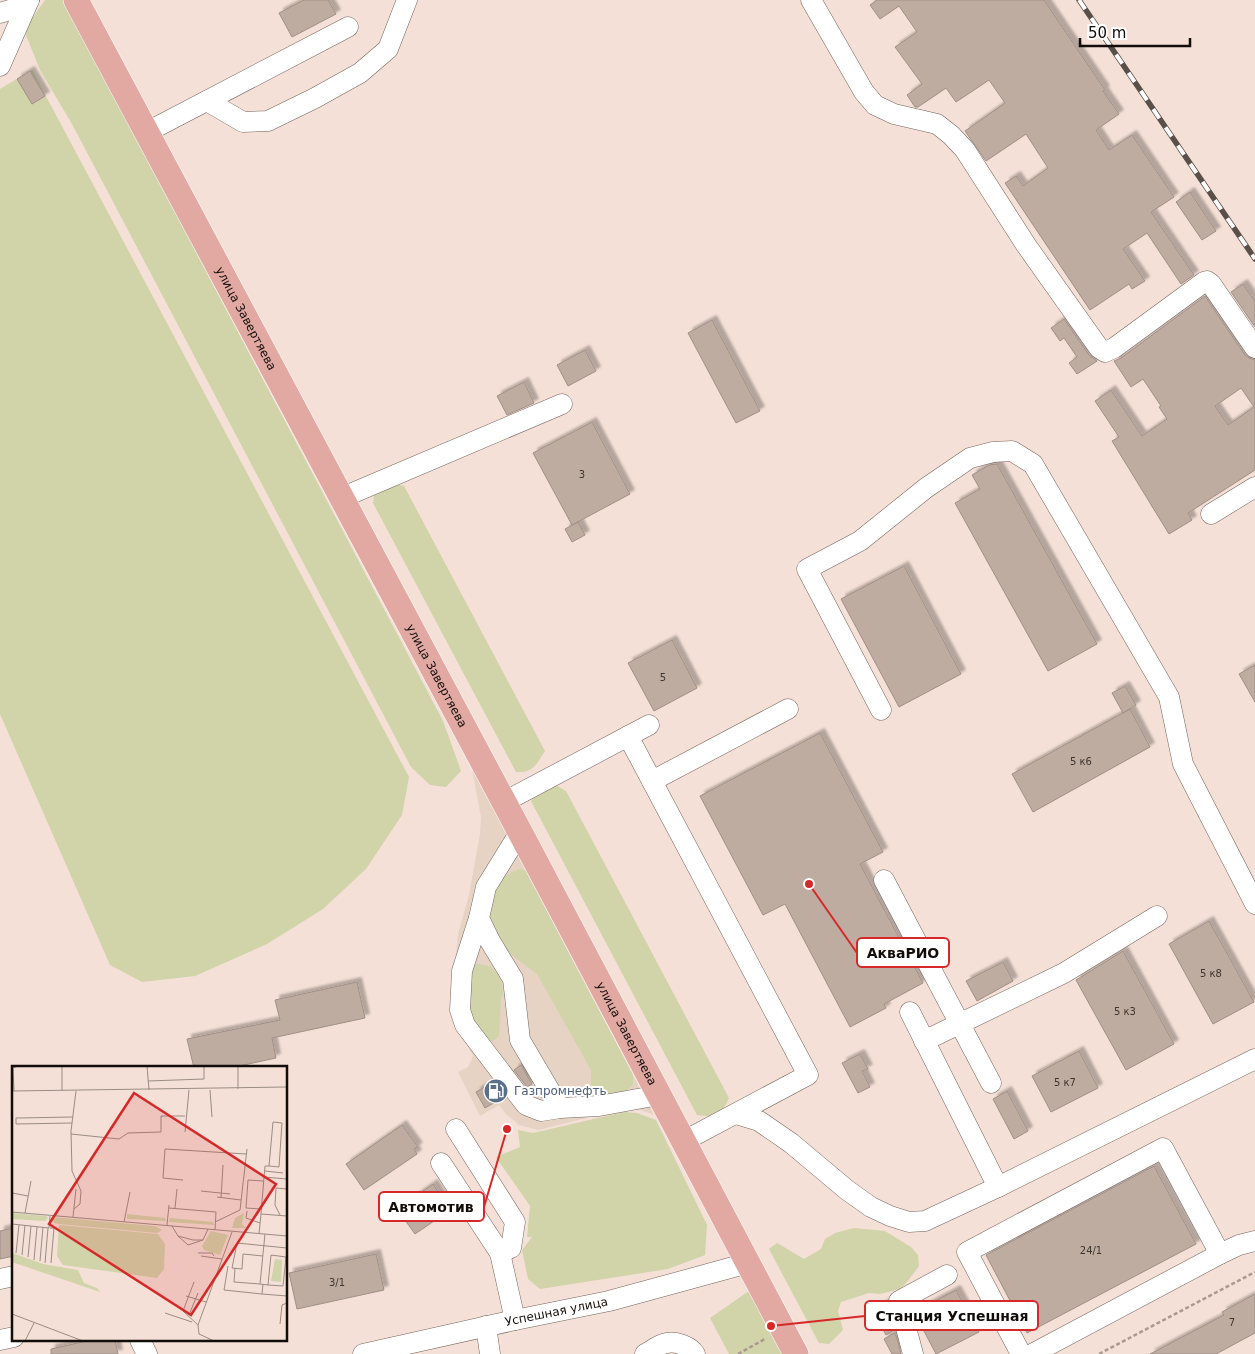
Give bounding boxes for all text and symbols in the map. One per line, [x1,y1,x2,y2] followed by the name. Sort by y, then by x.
[1080,15,1190,47] scale bar
[1088,24,1126,42] text: 50 m
[213,264,279,373] street label: улица Завертяева
[579,469,585,480] house number: 3
[403,622,470,730] street label: улица Завертяева
[660,672,666,683] house number: 5
[1070,756,1092,767] house number: 5 к6
[857,938,949,967] callout: АкваРИО
[867,945,939,961] text: АкваРИО
[1200,968,1222,979] house number: 5 к8
[593,979,660,1088] street label: улица Завертяева
[1114,1006,1136,1017] house number: 5 к3
[12,1066,288,1342] inset map
[1054,1077,1076,1088] house number: 5 к7
[483,1078,509,1104] fuel station icon: Газпромнефть
[514,1084,606,1098] place label: Газпромнефть
[379,1192,484,1221] callout: Автомотив
[388,1199,474,1215] text: Автомотив
[1080,1245,1102,1256] house number: 24/1
[329,1277,345,1288] house number: 3/1
[504,1294,609,1329] street label: Успешная улица
[865,1301,1038,1330] callout: Станция Успешная
[876,1308,1028,1324] text: Станция Успешная
[1229,1317,1235,1328] house number: 7

